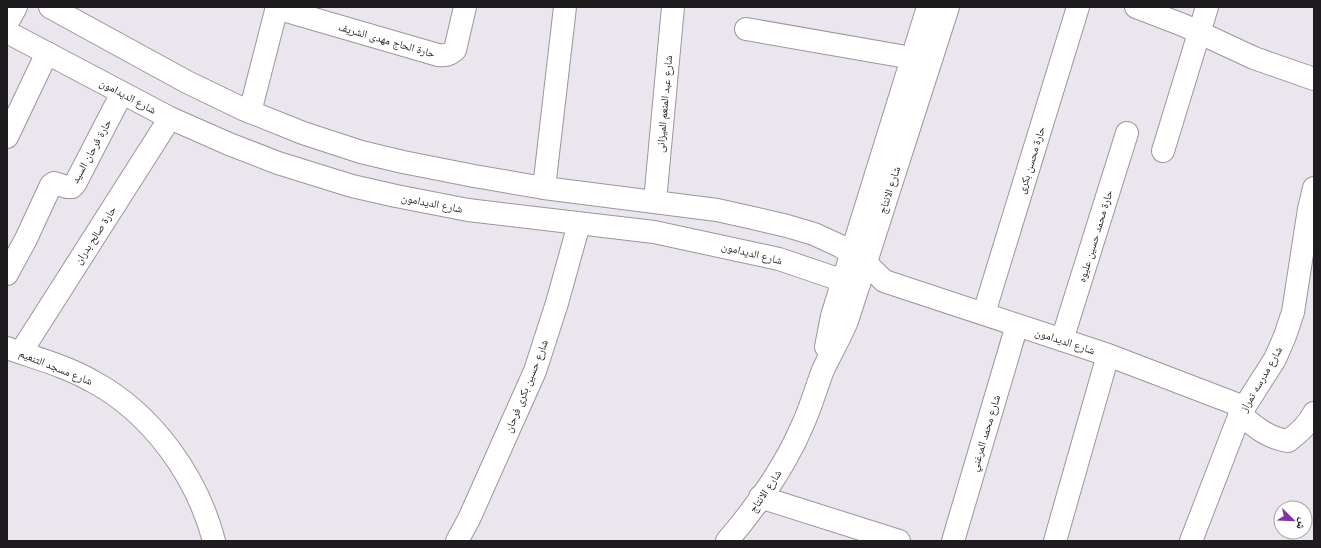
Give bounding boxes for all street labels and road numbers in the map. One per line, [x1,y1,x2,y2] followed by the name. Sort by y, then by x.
[337,19,437,61] street label: حارة الحاج مهدى الشريف
[652,55,676,153] street label: شارع عبد المنعم الميزانى
[97,74,159,118] street label: شارع الديدامون
[67,116,115,186] street label: حارة فرحان السيد
[1013,124,1049,196] street label: حارة محسن بكرى
[874,164,904,216] street label: شارع الانتاج
[1073,188,1117,284] street label: حارة محمد حسين عليوه
[400,189,464,217] street label: شارع الديدامون
[70,203,120,267] street label: حارة صالح بدران
[720,238,784,268] street label: شارع الديدامون
[1033,324,1097,358] street label: شارع الديدامون
[500,337,552,435] street label: شارع حسين بكرى فرحان
[1235,343,1286,416] street label: شارع مدرسه تمراز
[17,345,95,389] street label: شارع مسجد التنعيم
[966,393,1005,473] street label: شارع محمد المرغني
[745,466,785,516] street label: شارع الانتاج

